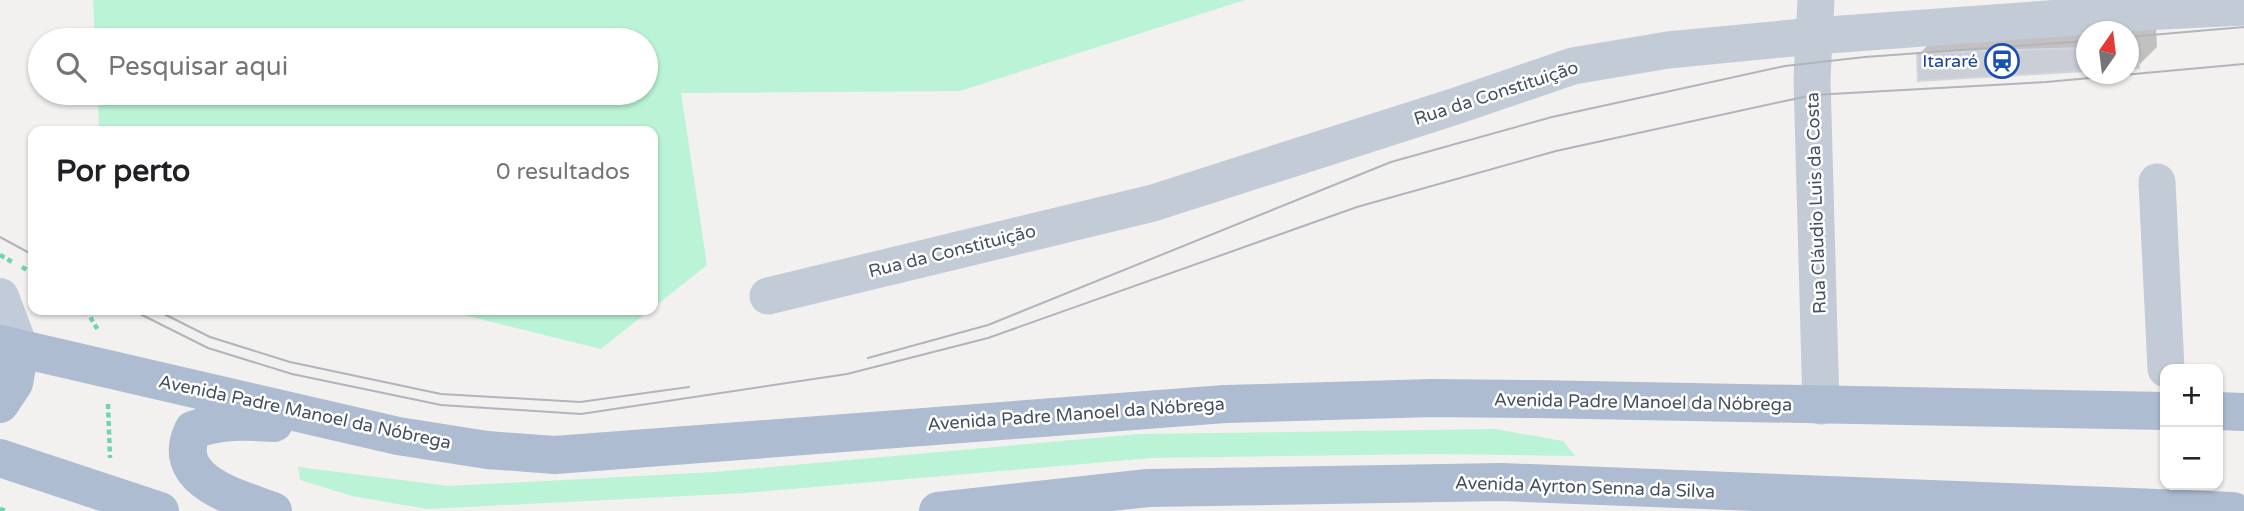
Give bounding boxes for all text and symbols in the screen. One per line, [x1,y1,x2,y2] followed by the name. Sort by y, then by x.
[2076,21,2139,84] north arrow
[28,28,658,105] search box
[1983,42,2021,80] station icon: Itararé
[52,48,90,86] icon: search
[1922,50,1978,72] place label: Itararé
[108,51,288,82] text: Pesquisar aqui
[1411,56,1581,130] street label: Rua da Constituição
[1801,92,1831,314] street label: Rua Cláudio Luis da Costa
[56,153,190,190] text: Por perto
[496,158,630,186] text: 0 resultados
[866,220,1038,282] street label: Rua da Constituição
[2160,364,2223,490] map controls
[2160,364,2223,427] button: +
[157,370,453,454] street label: Avenida Padre Manoel da Nóbrega
[1494,388,1792,416] street label: Avenida Padre Manoel da Nóbrega
[926,393,1226,435] street label: Avenida Padre Manoel da Nóbrega
[2160,427,2223,490] button: −
[1455,471,1715,503] street label: Avenida Ayrton Senna da Silva

